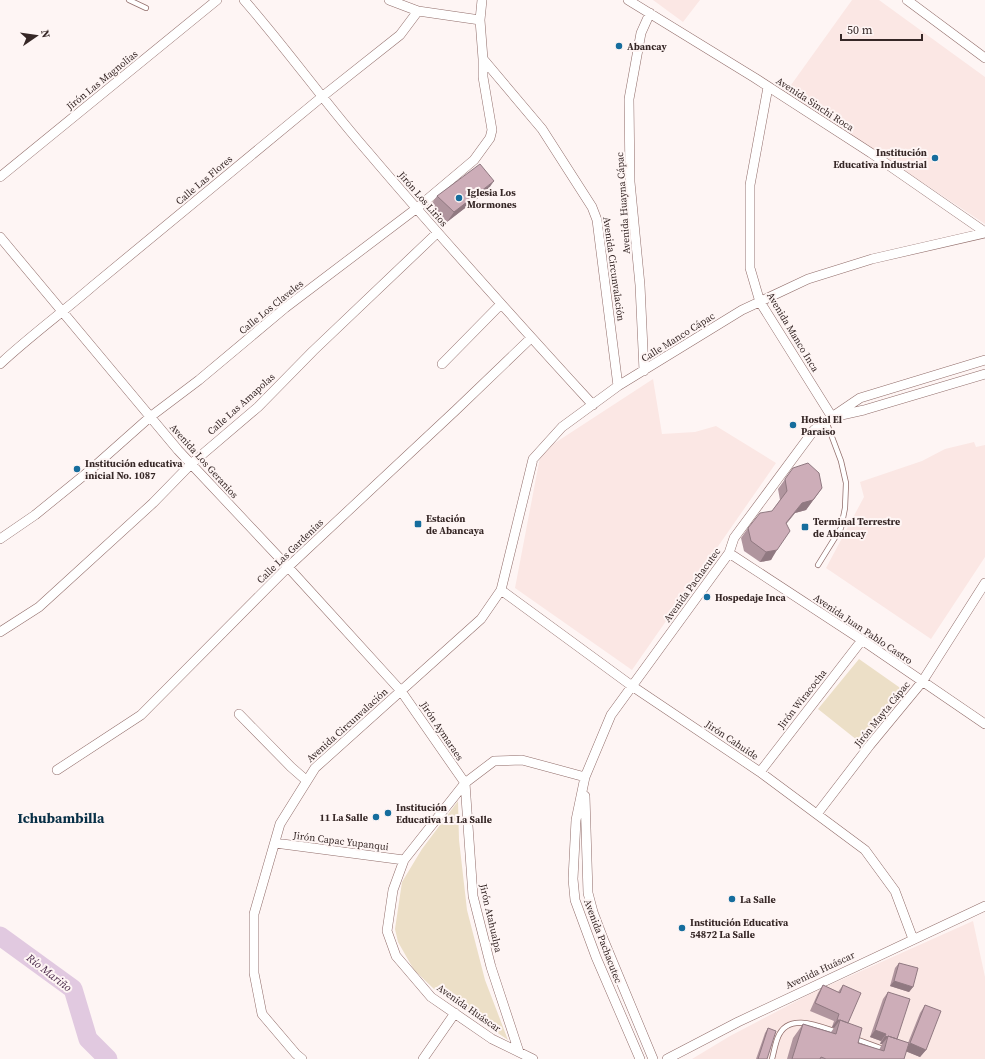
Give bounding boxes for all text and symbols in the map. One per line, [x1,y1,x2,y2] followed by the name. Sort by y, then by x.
[16,16,56,56] north arrow
[841,16,922,42] scale bar
[847,22,873,38] text: 50 m
[37,28,53,39] text: N
[627,40,667,53] place label: Abancay
[614,41,624,51] marker: Abancay
[63,47,140,113] street label: Jirón Las Magnolias
[774,74,857,134] street label: Avenida Sinchi Roca
[833,146,927,171] place label: Institución Educativa Industrial
[173,152,235,208] street label: Calle Las Flores
[613,152,633,254] street label: Avenida Huayna Cápac
[930,153,940,163] marker: Institución Educativa Industrial
[395,168,450,229] street label: Jirón Los Lirios
[467,186,517,211] place label: Iglesia Los Mormones
[454,193,464,203] marker: Iglesia Los Mormones
[600,216,628,322] street label: Avenida Circunvalación
[236,277,306,337] street label: Calle Los Claveles
[764,290,822,375] street label: Avenida Manco Inca
[639,309,717,365] street label: Calle Manco Cápac
[204,370,278,438] street label: Calle Las Amapolas
[801,413,842,438] place label: Hostal El Paraiso
[788,420,798,430] marker: Hostal El Paraiso
[167,421,241,501] street label: Avenida Los Geranios
[85,457,183,482] place label: Institución educativa inicial No. 1087
[72,464,82,474] marker: Institución educativa inicial No. 1087
[426,512,485,537] place label: Estación de Abancaya
[813,515,900,540] place label: Terminal Terrestre de Abancay
[254,516,326,586] street label: Calle Las Gardenias
[413,519,423,529] marker: Estación de Abancaya
[800,522,810,532] marker: Terminal Terrestre de Abancay
[661,545,723,625] street label: Avenida Pachacutec
[715,591,787,604] place label: Hospedaje Inca
[811,591,915,667] street label: Avenida Juan Pablo Castro
[702,592,712,602] marker: Hospedaje Inca
[774,666,830,732] street label: Jirón Wiracocha
[851,678,913,750] street label: Jirón Mayta Cápac
[304,685,390,765] street label: Avenida Circunvalación
[417,698,467,763] street label: Jirón Aymaraes
[702,717,761,763] street label: Jirón Cahuide
[396,801,492,826] place label: Institución Educativa 11 La Salle
[18,808,105,828] district label: Ichubambilla
[383,808,393,818] marker: Institución Educativa 11 La Salle
[319,811,368,824] place label: 11 La Salle
[371,812,381,822] marker: 11 La Salle
[291,829,390,853] street label: Jirón Capac Yupanqui
[477,881,505,954] street label: Jirón Atahualpa
[740,893,776,906] place label: La Salle
[727,894,737,904] marker: La Salle
[581,897,625,985] street label: Avenida Pachacutec
[690,916,789,941] place label: Institución Educativa 54872 La Salle
[677,923,687,933] marker: Institución Educativa 54872 La Salle
[783,948,857,992] street label: Avenida Huáscar
[23,950,75,996] water label: Río Mariño
[435,981,504,1035] street label: Avenida Huáscar

